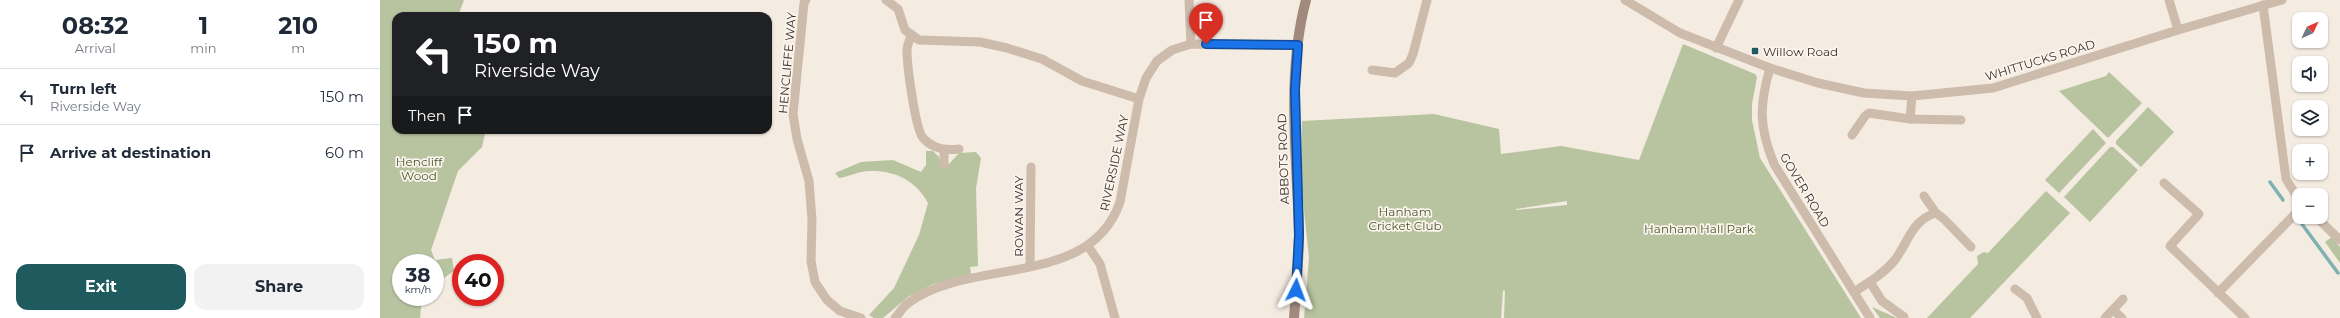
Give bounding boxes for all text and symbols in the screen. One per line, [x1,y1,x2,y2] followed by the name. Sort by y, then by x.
[1189,3,1223,44] pin
[1195,9,1217,31] icon: arrive
[62,11,129,40] text: 08:32
[199,11,208,40] text: 1
[278,11,318,40] text: 210
[775,11,799,114] street label: HENCLIFFE WAY
[2292,12,2328,48] north arrow
[2292,12,2328,224] map controls
[474,26,558,60] text: 150 m
[408,28,460,80] icon: left
[1983,36,2097,84] street label: WHITTUCKS ROAD
[75,40,116,56] text: Arrival
[190,40,216,56] text: min
[291,40,305,56] text: m
[1763,44,1838,59] place label: Willow Road
[1750,46,1760,56] marker: Willow Road
[2292,56,2328,92] button: sound
[474,60,600,82] text: Riverside Way
[50,79,117,98] text: Turn left
[16,86,38,108] icon: left
[320,87,364,106] text: 150 m
[50,98,141,114] text: Riverside Way
[2292,100,2328,136] button: layers
[454,104,476,126] icon: arrive
[408,106,446,125] text: Then
[1097,113,1132,212] street label: RIVERSIDE WAY
[1274,113,1292,205] street label: ABBOTS ROAD
[16,142,38,164] icon: arrive
[50,143,211,162] text: Arrive at destination
[325,143,364,162] text: 60 m
[2292,144,2328,180] button: +
[1777,150,1833,230] street label: GOVER ROAD
[396,154,443,183] park label: Hencliff Wood
[1011,175,1026,257] street label: ROWAN WAY
[2292,188,2328,224] button: −
[1368,204,1442,233] park label: Hanham Cricket Club
[1644,221,1755,236] park label: Hanham Hall Park
[452,254,504,306] speed limit sign: 40
[405,263,431,287] text: 38
[16,264,186,310] button: Exit
[194,264,364,310] button: Share
[1275,269,1317,311] position arrow
[405,283,431,296] text: km/h

